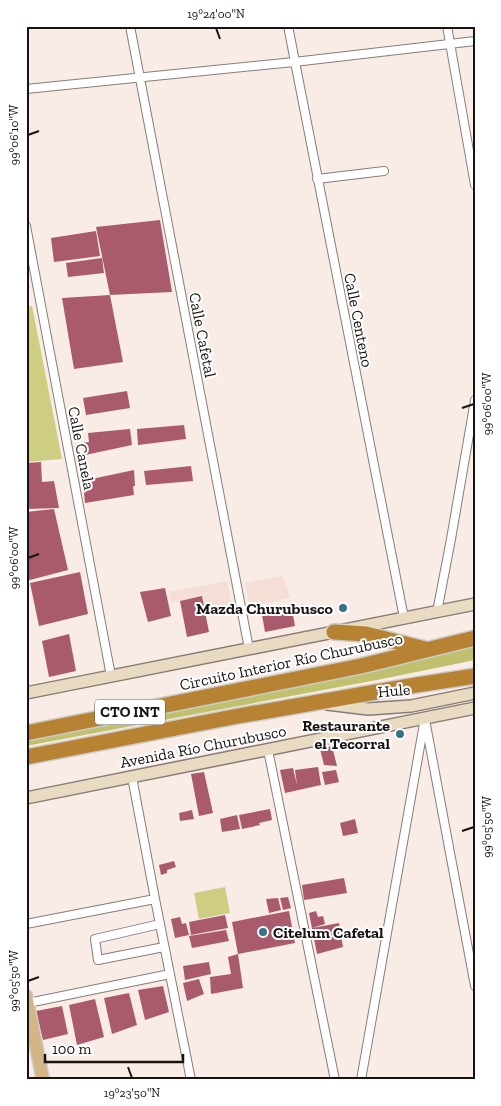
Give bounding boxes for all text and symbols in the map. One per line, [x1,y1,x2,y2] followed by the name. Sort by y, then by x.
[187,7,245,21] text: 19°24'00"N
[7,104,21,165] text: 99°06'10"W
[340,271,377,369] street label: Calle Centeno
[185,291,220,379] street label: Calle Cafetal
[480,372,494,435] text: 99°06'00"W
[64,405,99,492] street label: Calle Canela
[7,526,21,589] text: 99°06'00"W
[196,599,334,618] place label: Mazda Churubusco
[337,602,349,614] marker: Mazda Churubusco
[178,629,404,694] street label: Circuito Interior Río Churubusco
[377,680,411,701] street label: Hule
[95,700,165,724] road number: CTO INT
[302,716,390,753] place label: Restaurante el Tecorral
[118,721,288,772] street label: Avenida Río Churubusco
[394,728,406,740] marker: Restaurante el Tecorral
[480,795,494,858] text: 99°05'50"W
[273,923,384,942] place label: Citelum Cafetal
[257,926,269,938] marker: Citelum Cafetal
[7,949,21,1012] text: 99°05'50"W
[45,1031,182,1063] scale bar
[52,1040,91,1058] text: 100 m
[104,1086,160,1100] text: 19°23'50"N

